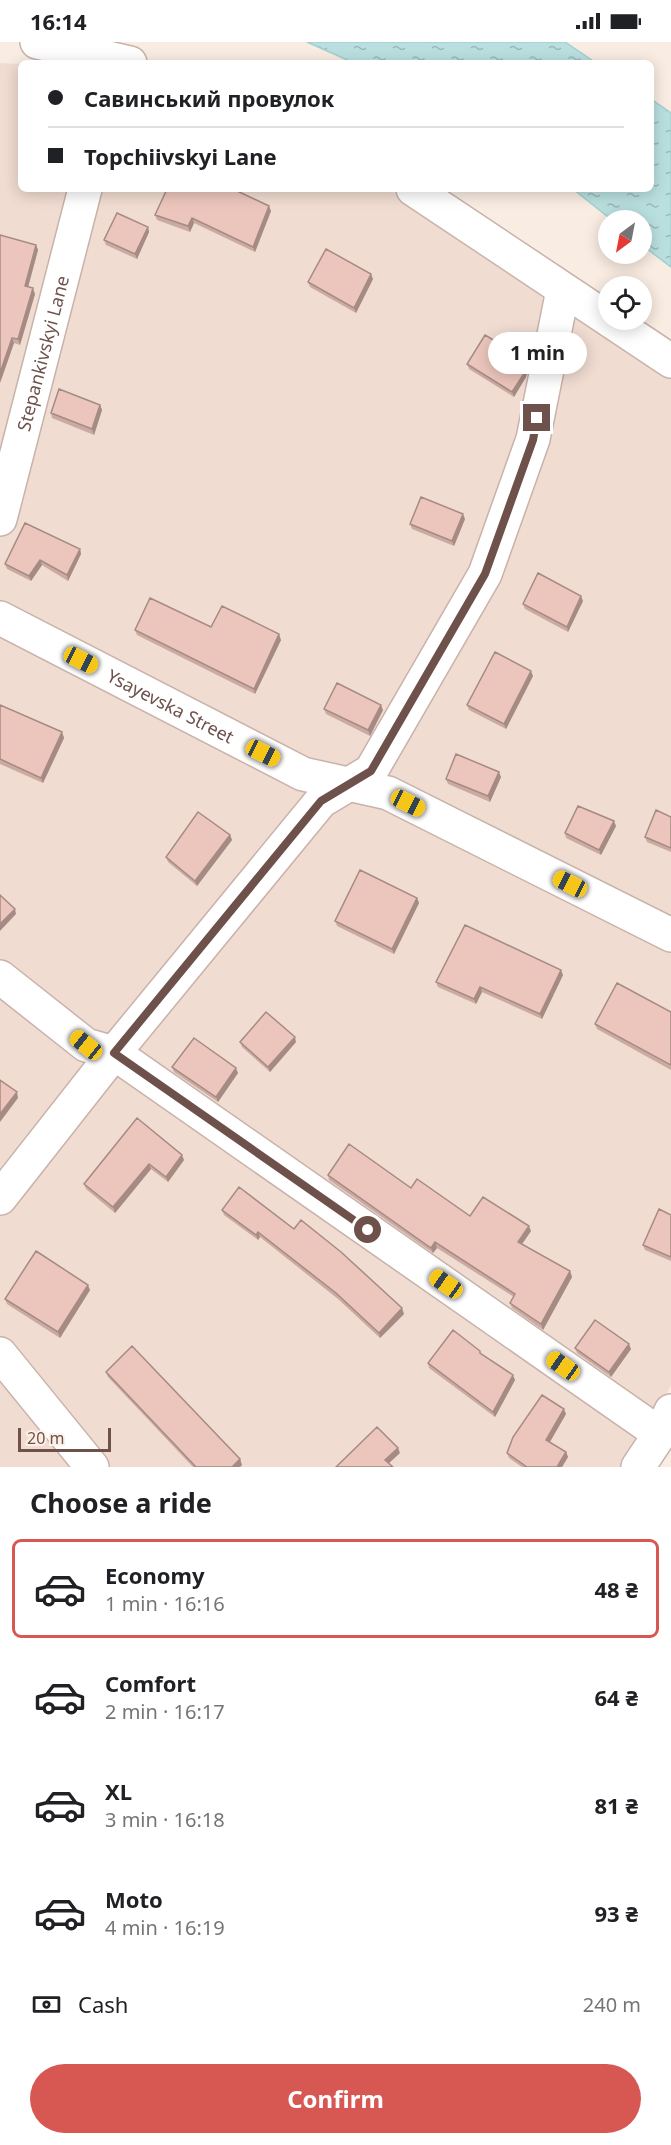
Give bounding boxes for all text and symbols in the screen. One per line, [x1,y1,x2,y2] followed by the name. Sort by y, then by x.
[30,6,87,36] text: 16:14
[84,83,334,113] text: Савинський провулок
[84,141,277,171] text: Topchiivskyi Lane
[598,210,652,264] north arrow
[598,210,652,330] map controls
[11,273,74,434] street label: Stepankivskyi Lane
[598,276,652,330] button: locate
[488,331,586,373] callout: 1 min
[510,339,565,366] text: 1 min
[523,404,550,431] route end
[61,644,101,676] car
[103,663,239,749] street label: Ysayevska Street
[243,737,283,769] car
[388,787,428,819] car
[550,868,590,900] car
[66,1027,106,1063] car
[354,1216,381,1243] route start
[426,1266,466,1302] car
[543,1348,583,1384] car
[18,1425,111,1452] scale bar
[27,1427,64,1449] text: 20 m
[30,1484,212,1521] text: Choose a ride
[105,1560,204,1590] text: Economy
[33,1562,87,1616] icon: car
[595,1574,638,1604] text: 48 ₴
[105,1590,225,1617] text: 1 min · 16:16
[105,1668,196,1698] text: Comfort
[33,1670,87,1724] icon: car
[595,1682,638,1712] text: 64 ₴
[105,1698,225,1725] text: 2 min · 16:17
[105,1776,132,1806] text: XL
[33,1778,87,1832] icon: car
[595,1790,638,1820] text: 81 ₴
[105,1806,225,1833] text: 3 min · 16:18
[105,1884,163,1914] text: Moto
[33,1886,87,1940] icon: car
[595,1898,638,1928] text: 93 ₴
[105,1914,225,1941] text: 4 min · 16:19
[30,1988,63,2021] icon: cash
[78,1989,128,2019] text: Cash
[583,1991,641,2018] text: 240 m
[30,2064,641,2133] button: Confirm

